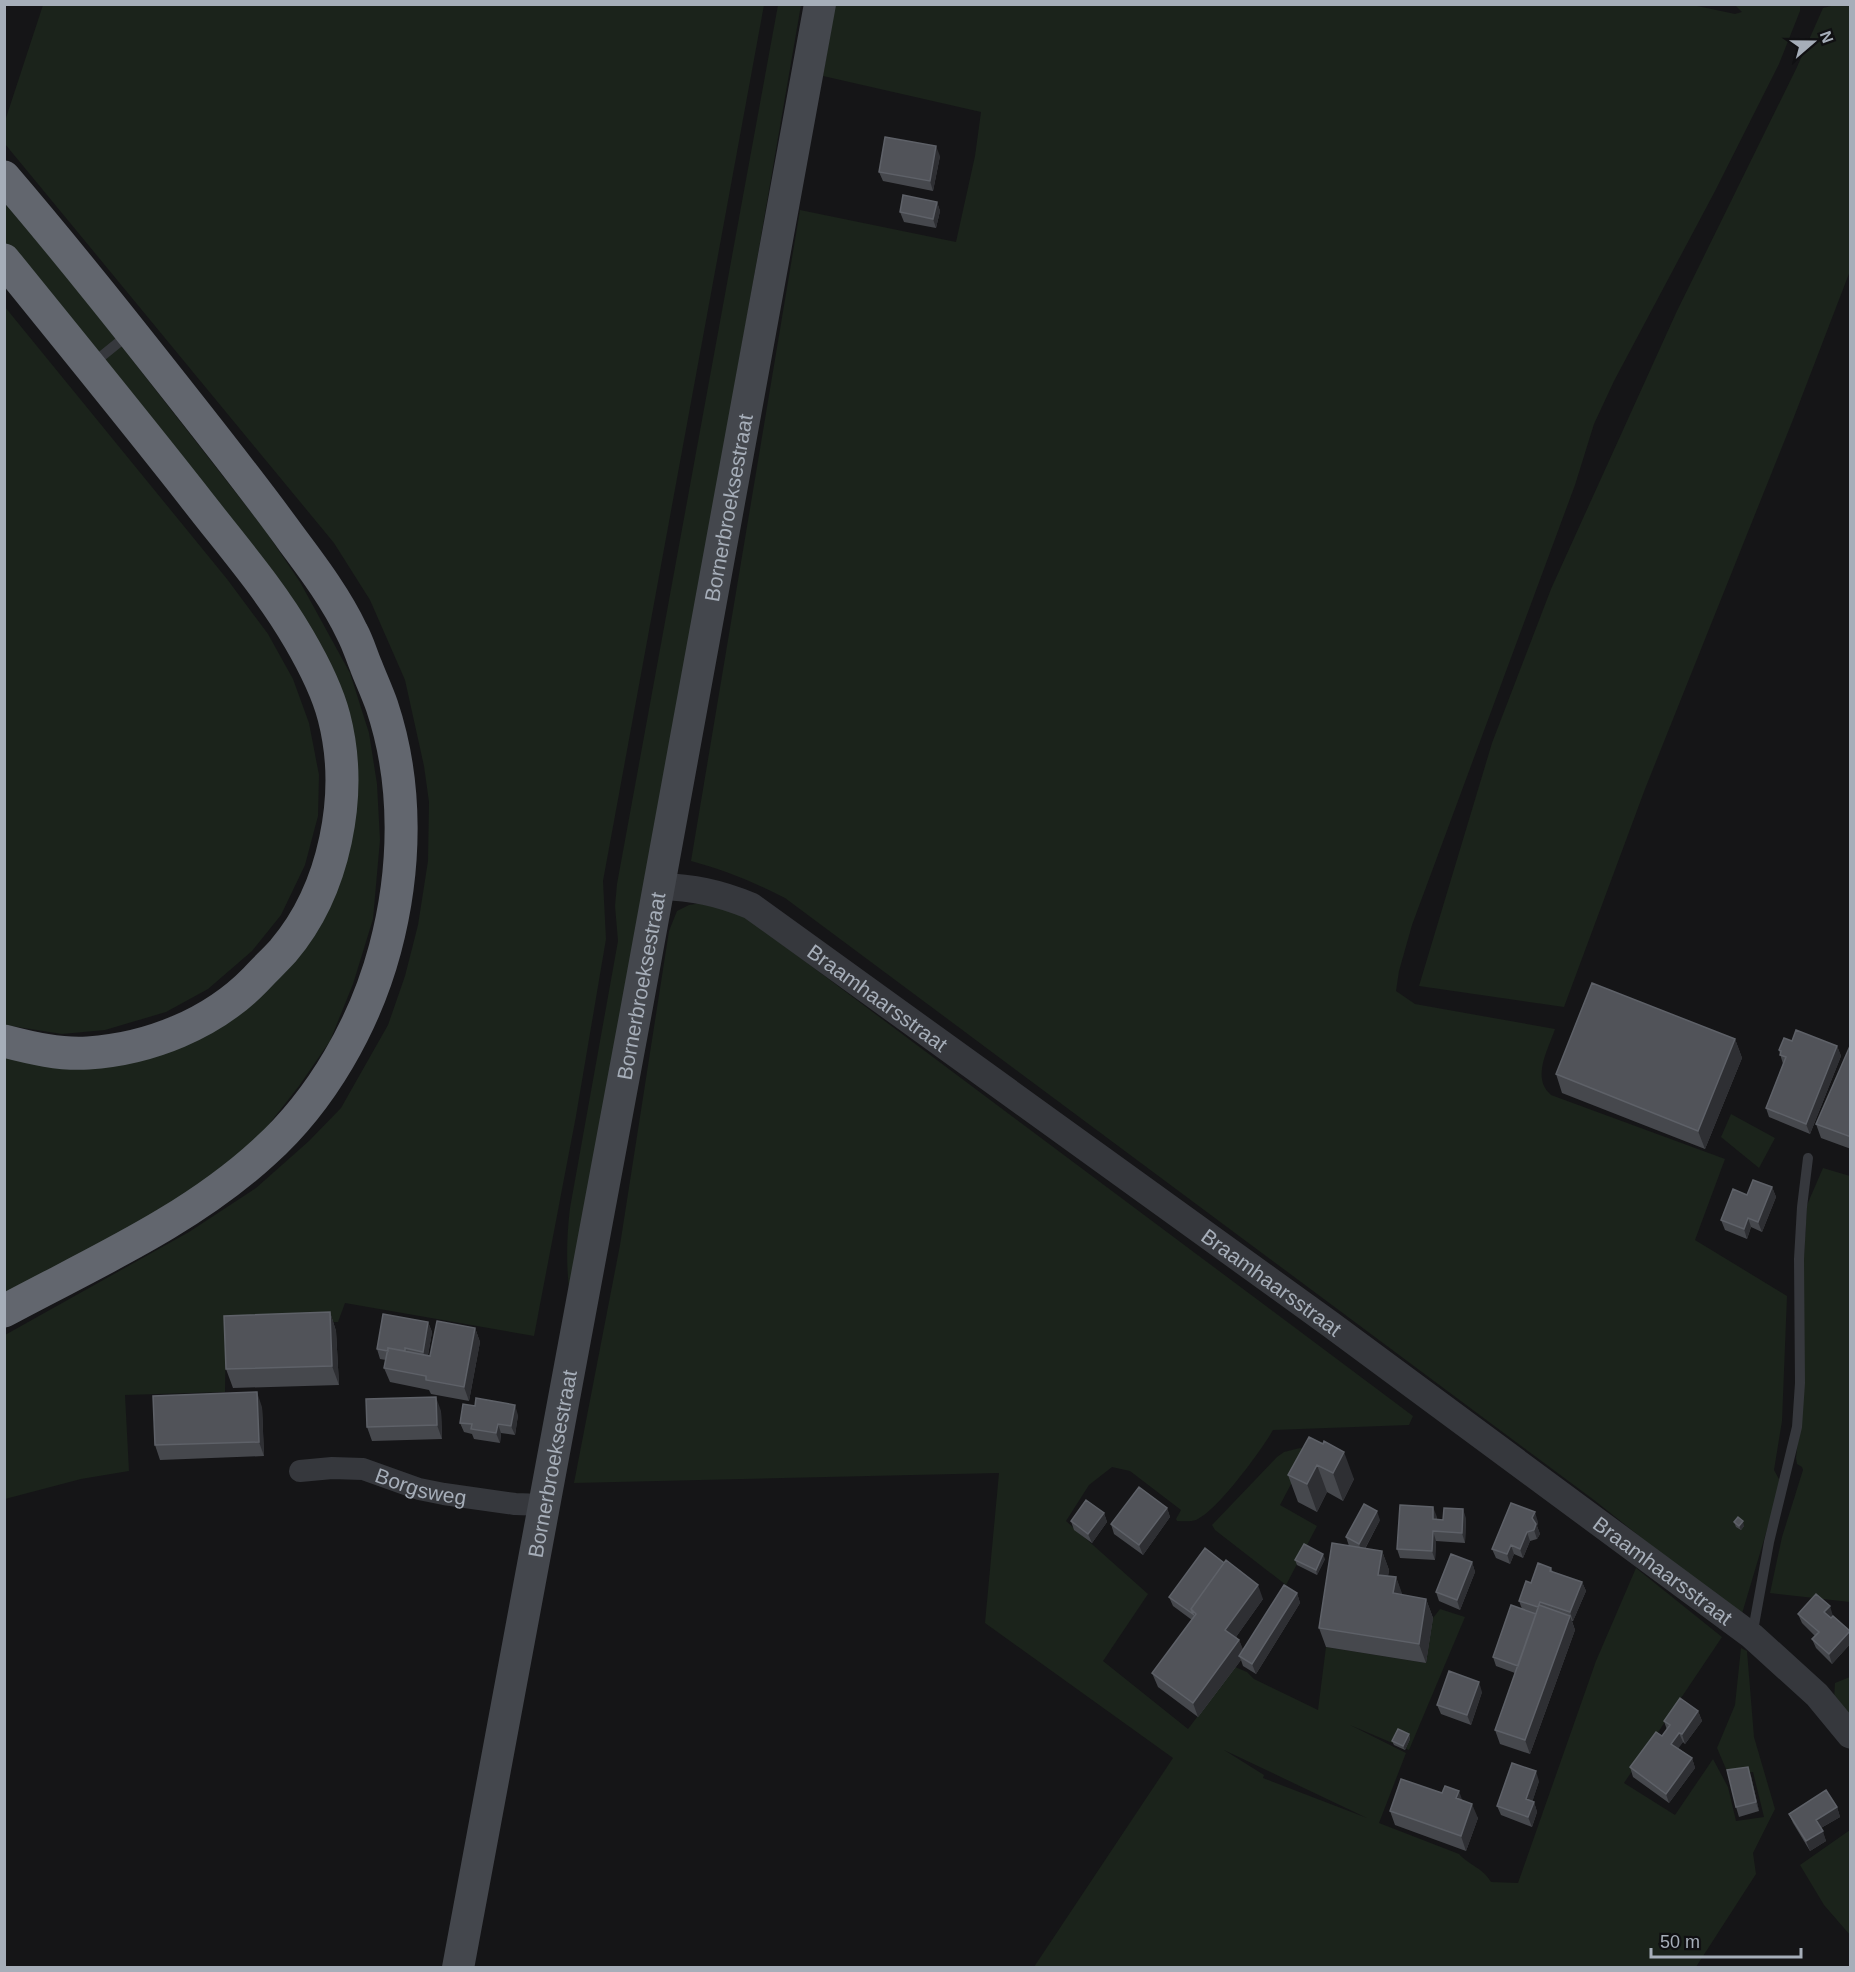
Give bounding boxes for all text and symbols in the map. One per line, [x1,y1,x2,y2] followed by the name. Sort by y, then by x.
[1783,12,1843,72] north arrow
[1817,29,1837,45] text: N
[700,412,756,603] street label: Bornerbroeksestraat
[612,890,669,1082] street label: Bornerbroeksestraat
[803,939,952,1056] street label: Braamhaarsstraat
[1197,1224,1346,1340] street label: Braamhaarsstraat
[523,1368,581,1559] street label: Bornerbroeksestraat
[372,1463,468,1509] street label: Borgsweg
[1589,1511,1737,1629] street label: Braamhaarsstraat
[1651,1921,1801,1959] scale bar
[1660,1932,1700,1952] text: 50 m

